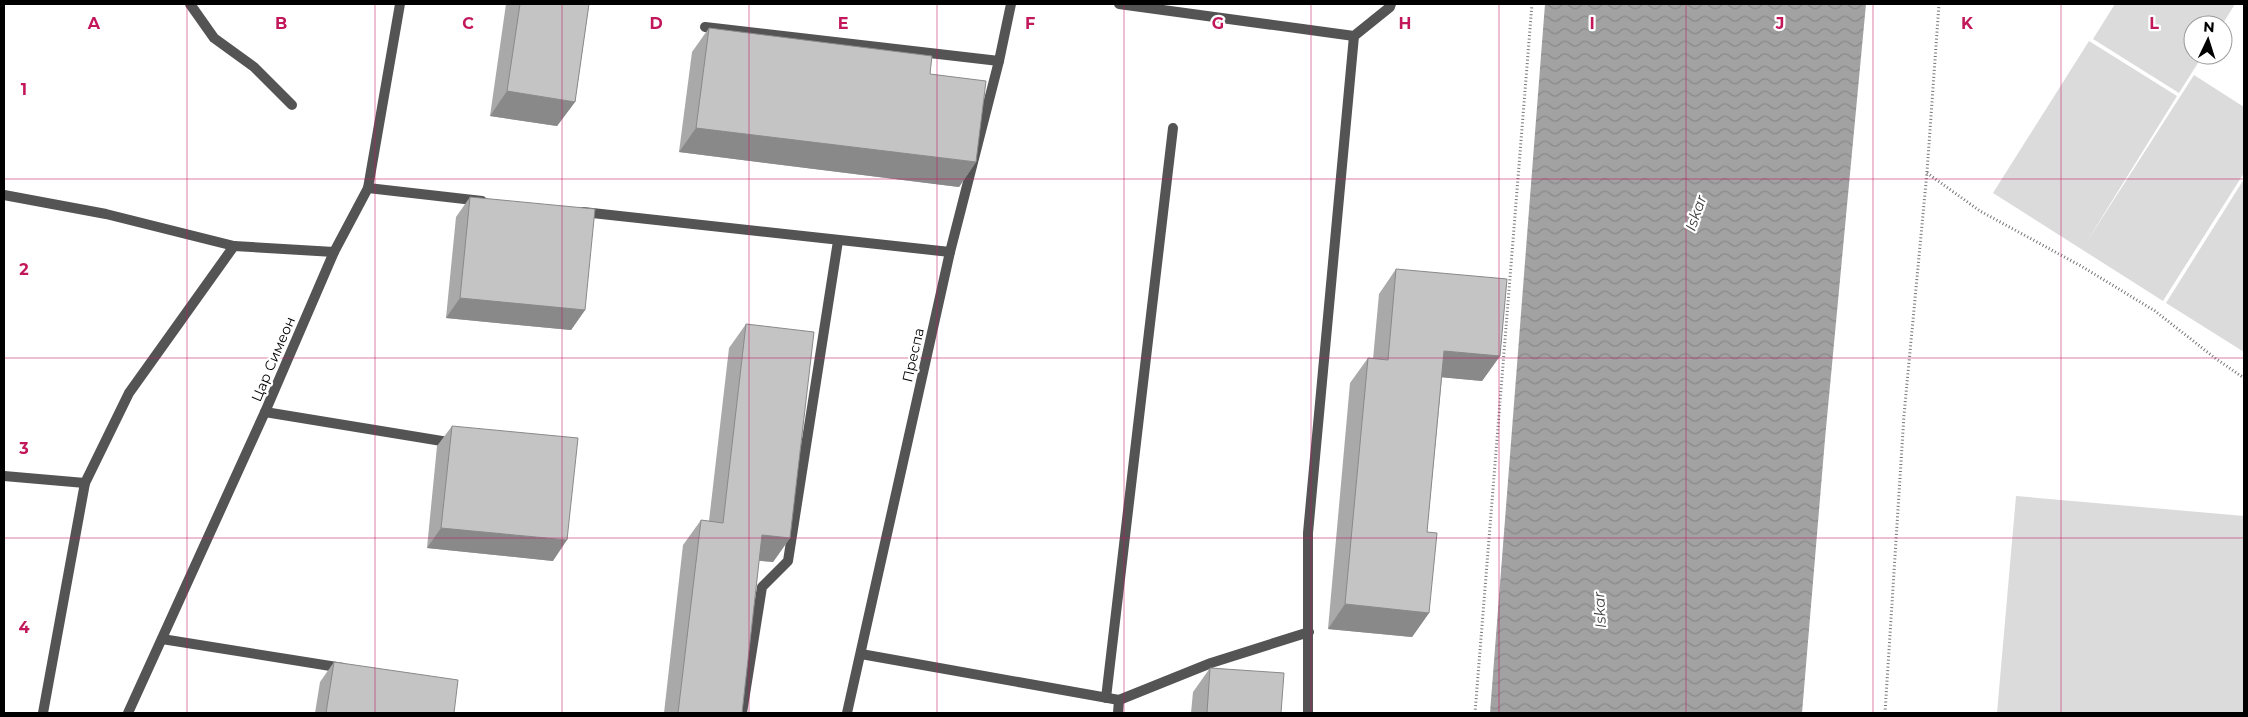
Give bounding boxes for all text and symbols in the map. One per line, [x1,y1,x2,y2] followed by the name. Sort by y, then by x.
[87,14,101,33] text: A
[275,14,287,33] text: B
[462,14,474,33] text: C
[649,14,663,33] text: D
[838,14,848,33] text: E
[1025,14,1035,33] text: F
[1212,14,1224,33] text: G
[1399,14,1411,33] text: H
[1589,14,1595,33] text: I
[1775,14,1784,33] text: J
[1961,14,1974,33] text: K
[2149,14,2159,33] text: L
[2183,15,2233,65] north arrow
[2203,18,2215,36] text: N
[21,80,27,99] text: 1
[1681,192,1711,233] water label: Iskar
[19,260,29,279] text: 2
[247,314,299,404] street label: Цар Симеон
[898,326,928,384] street label: Преспа
[18,439,29,458] text: 3
[1589,590,1610,629] water label: Iskar
[18,618,30,637] text: 4

